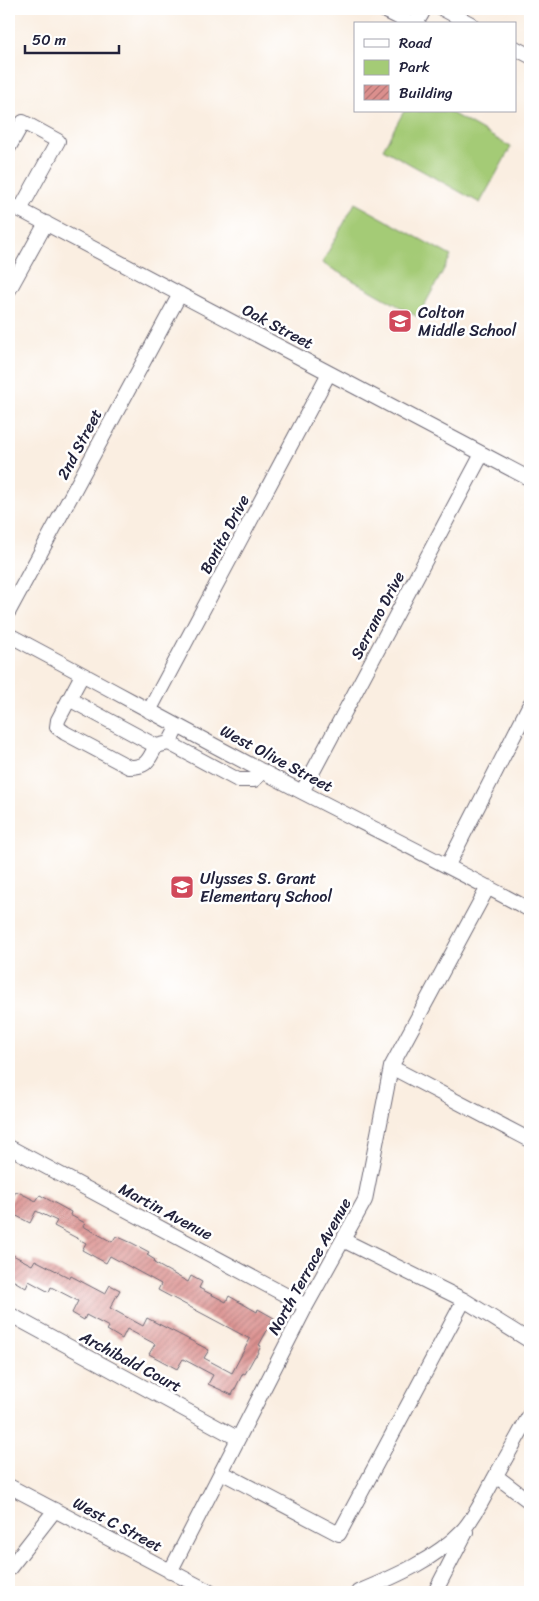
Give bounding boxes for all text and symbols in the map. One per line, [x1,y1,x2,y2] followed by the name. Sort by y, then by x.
[25,22,119,54] scale bar
[354,22,516,112] legend
[32,27,67,53] text: 50 m
[399,30,432,56] text: Road
[399,54,430,80] text: Park
[399,80,453,106] text: Building
[237,295,319,357] street label: Oak Street
[418,298,517,345] place label: Colton Middle School
[387,308,413,334] school or university icon: Colton Middle School
[49,403,110,485] street label: 2nd Street
[191,489,258,579] street label: Bonita Drive
[342,566,413,665] street label: Serrano Drive
[215,716,339,801] street label: West Olive Street
[200,864,332,911] place label: Ulysses S. Grant Elementary School
[169,874,195,900] school or university icon: Ulysses S. Grant Elementary School
[113,1174,218,1248] street label: Martin Avenue
[259,1192,359,1340] street label: North Terrace Avenue
[74,1322,187,1401] street label: Archibald Court
[68,1489,168,1560] street label: West C Street

